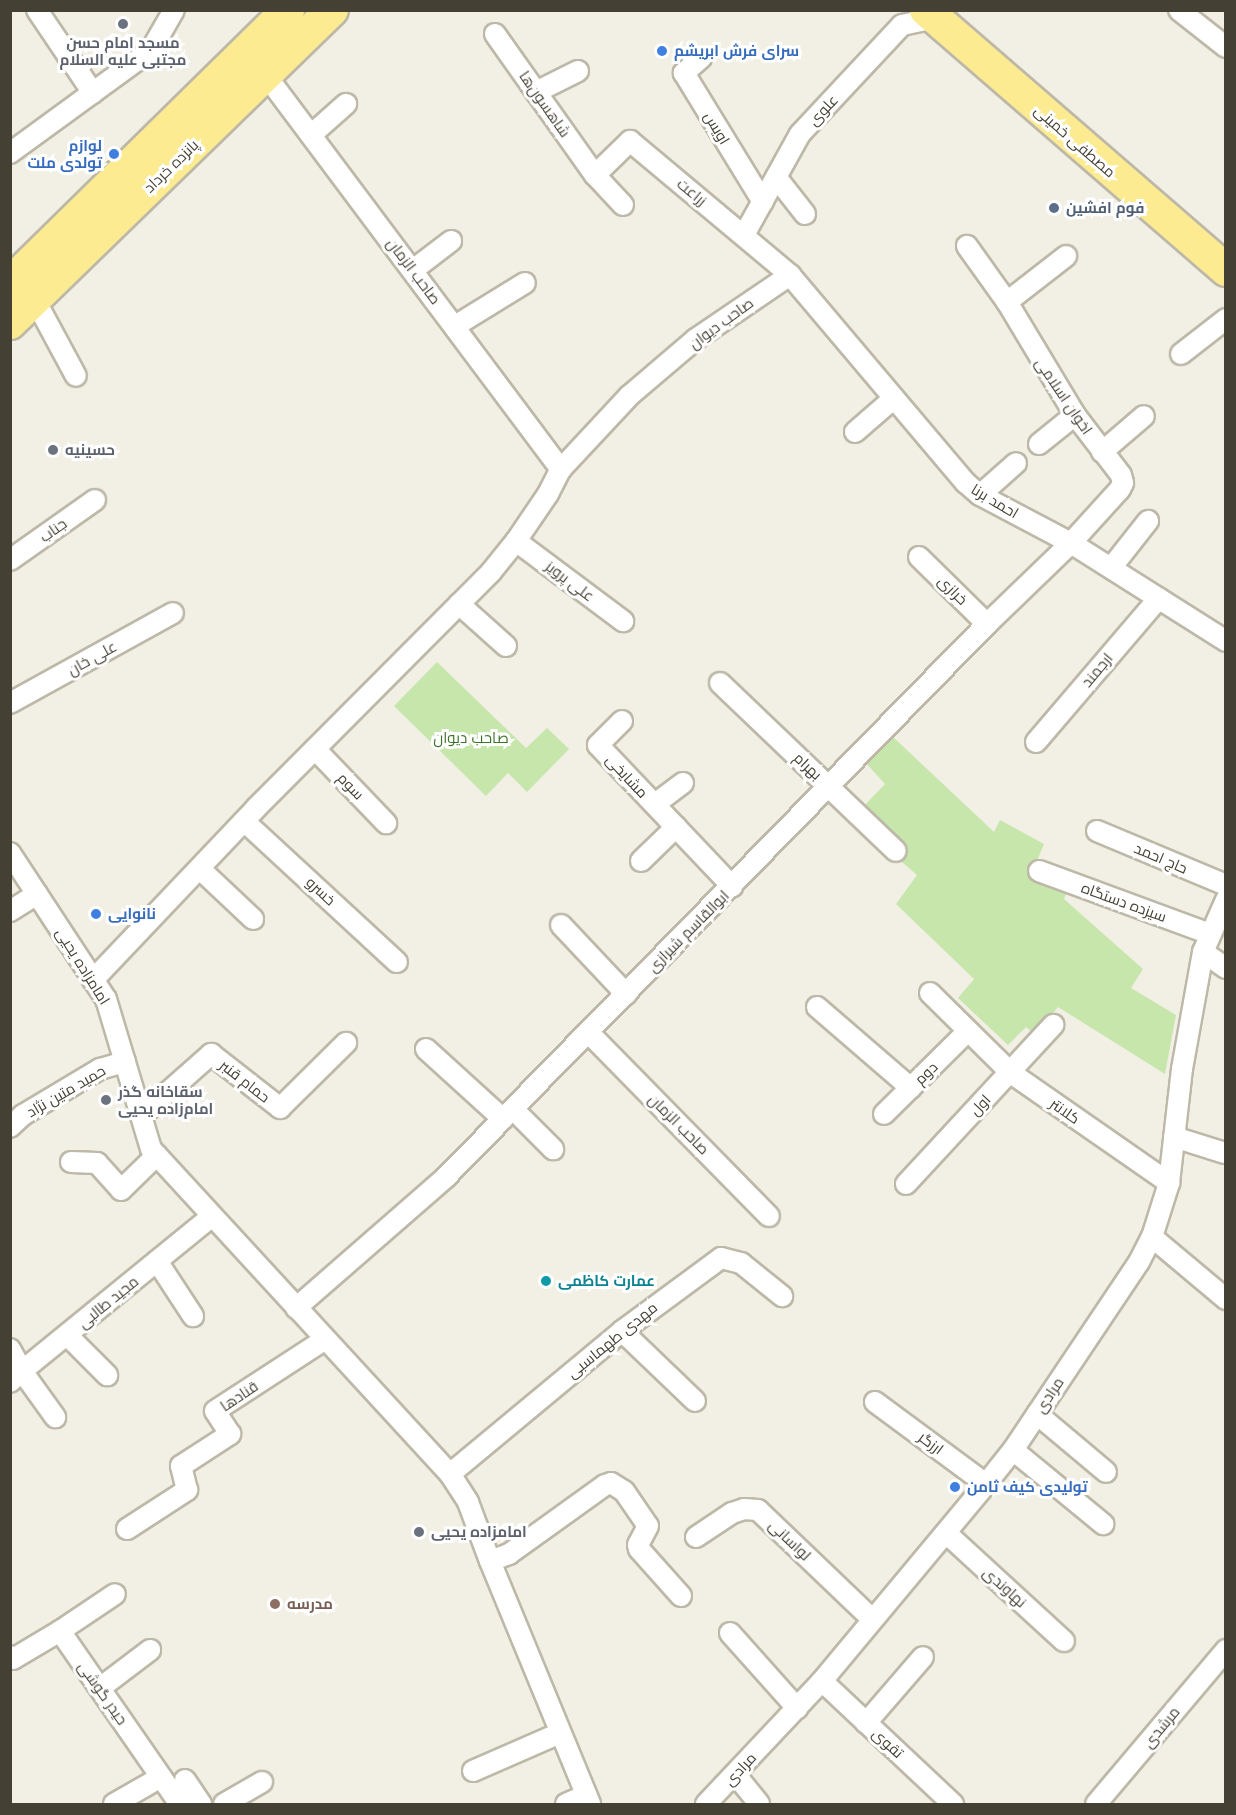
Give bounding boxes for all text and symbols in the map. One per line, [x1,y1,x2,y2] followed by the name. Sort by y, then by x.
[116,17,130,31] marker: مسجد امام حسن مجتبی علیه السلام
[60,33,186,68] place label: مسجد امام حسن مجتبی علیه السلام
[674,42,799,60] place label: سرای فرش ابریشم
[655,44,669,58] marker: سرای فرش ابریشم
[516,67,574,141] street label: شاهسون‌ها
[804,91,842,129] street label: علوی
[1031,101,1119,181] street label: مصطفی خمینی
[700,108,734,148] street label: اویس
[27,136,102,171] place label: لوازم تولدی ملت
[140,136,202,196] street label: پانزده خرداد
[107,147,121,161] marker: لوازم تولدی ملت
[674,174,710,210] street label: زراعت
[1066,199,1144,217] place label: فوم افشین
[1047,201,1061,215] marker: فوم افشین
[383,234,445,308] street label: صاحب الزمان
[685,294,757,352] street label: صاحب دیوان
[1032,354,1096,438] street label: اخوان اسلامی
[65,441,115,459] place label: حسینیه
[46,443,60,457] marker: حسینیه
[968,480,1022,522] street label: احمد برنا
[36,514,70,546] street label: جناب
[542,557,598,605] street label: علی پرویز
[935,572,971,608] street label: خرازی
[64,637,120,679] street label: علی خان
[1078,649,1116,691] street label: ارجمند
[433,729,509,747] park label: صاحب دیوان
[790,749,826,783] street label: بهرام
[602,750,652,802] street label: مشایخی
[334,769,368,803] street label: سوم
[1132,839,1190,877] street label: حاج احمد
[303,873,339,909] street label: خسرو
[1079,878,1169,926] street label: سیزده دستگاه
[643,886,733,976] street label: ابوالقاسم شیرازی
[108,905,156,923] place label: نانوایی
[89,907,103,921] marker: نانوایی
[52,924,114,1008] street label: امامزاده یحیی
[216,1056,274,1106] street label: حمام قنبر
[911,1058,941,1088] street label: دوم
[23,1061,109,1121] street label: حمید متین نژاد
[118,1082,213,1117] place label: سقاخانه گذر امام‌زاده یحیی
[645,1090,713,1158] street label: صاحب الزمان
[966,1091,994,1119] street label: اول
[99,1093,113,1107] marker: سقاخانه گذر امام‌زاده یحیی
[1047,1094,1083,1128] street label: کلانتر
[74,1272,142,1332] street label: مجید طالبی
[558,1272,655,1290] place label: عمارت کاظمی
[539,1274,553,1288] marker: عمارت کاظمی
[563,1298,661,1382] street label: مهدی طهماسبی
[1031,1374,1067,1416] street label: مرادی
[217,1377,261,1415] street label: قنادها
[915,1428,947,1458] street label: ارزگر
[967,1478,1087,1496] place label: تولیدی کیف ثامن
[948,1480,962,1494] marker: تولیدی کیف ثامن
[765,1516,815,1564] street label: لواسانی
[431,1523,527,1541] place label: امامزاده یحیی
[412,1525,426,1539] marker: امامزاده یحیی
[980,1563,1030,1611] street label: نهاوندی
[287,1595,333,1613] place label: مدرسه
[268,1597,282,1611] marker: مدرسه
[75,1658,131,1728] street label: حیدر گوشی
[1139,1703,1183,1751] street label: مرشدی
[869,1724,907,1762] street label: تقوی
[720,1749,760,1789] street label: مرادی

